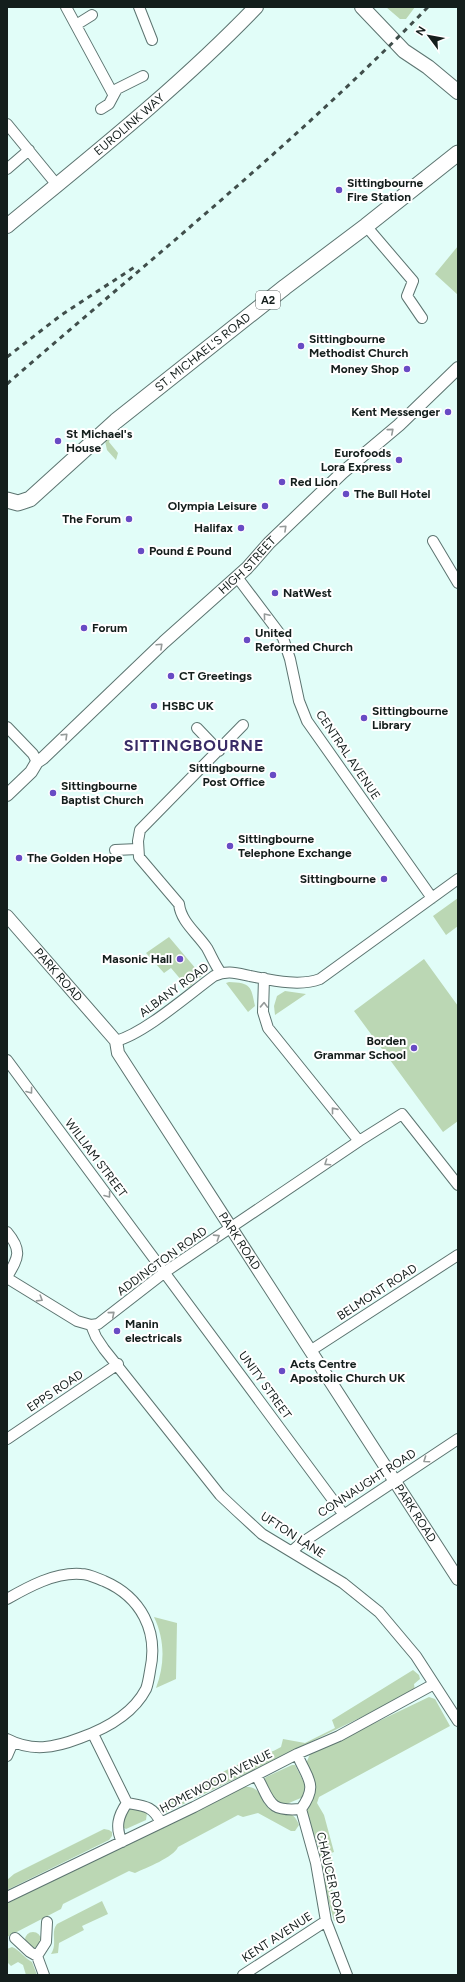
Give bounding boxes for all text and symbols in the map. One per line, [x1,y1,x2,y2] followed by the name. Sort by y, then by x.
[409,16,449,56] north arrow
[413,24,429,38] text: N
[91,90,168,158] street label: EUROLINK WAY
[347,176,424,204] place label: Sittingbourne Fire Station
[334,185,344,195] marker: Sittingbourne Fire Station
[256,291,280,309] road number: A2
[152,310,253,394] street label: ST. MICHAEL'S ROAD
[309,332,409,360] place label: Sittingbourne Methodist Church
[296,341,306,351] marker: Sittingbourne Methodist Church
[330,362,399,376] place label: Money Shop
[402,364,412,374] marker: Money Shop
[351,405,440,419] place label: Kent Messenger
[443,407,453,417] marker: Kent Messenger
[66,427,133,455] place label: St Michael's House
[386,429,394,436] one-way arrow
[53,436,63,446] marker: St Michael's House
[321,446,391,474] place label: Eurofoods Lora Express
[394,455,404,465] marker: Eurofoods Lora Express
[290,475,338,489] place label: Red Lion
[277,477,287,487] marker: Red Lion
[354,487,431,501] place label: The Bull Hotel
[341,489,351,499] marker: The Bull Hotel
[168,499,257,513] place label: Olympia Leisure
[260,501,270,511] marker: Olympia Leisure
[62,512,121,526] place label: The Forum
[124,514,134,524] marker: The Forum
[194,521,234,535] place label: Halifax
[236,523,246,533] marker: Halifax
[279,526,287,533] one-way arrow
[216,533,279,597] street label: HIGH STREET
[149,544,232,558] place label: Pound £ Pound
[136,546,146,556] marker: Pound £ Pound
[283,586,332,600] place label: NatWest
[270,588,280,598] marker: NatWest
[263,613,270,620] one-way arrow
[92,621,127,635] place label: Forum
[79,623,89,633] marker: Forum
[255,626,353,654] place label: United Reformed Church
[242,635,252,645] marker: United Reformed Church
[155,644,162,651] one-way arrow
[179,669,252,683] place label: CT Greetings
[166,671,176,681] marker: CT Greetings
[162,699,214,713] place label: HSBC UK
[149,701,159,711] marker: HSBC UK
[372,704,449,732] place label: Sittingbourne Library
[313,708,383,802] street label: CENTRAL AVENUE
[359,713,369,723] marker: Sittingbourne Library
[61,734,68,741] one-way arrow
[124,736,264,755] district label: SITTINGBOURNE
[189,761,265,789] place label: Sittingbourne Post Office
[268,770,278,780] marker: Sittingbourne Post Office
[61,779,144,807] place label: Sittingbourne Baptist Church
[48,788,58,798] marker: Sittingbourne Baptist Church
[238,832,352,860] place label: Sittingbourne Telephone Exchange
[225,841,235,851] marker: Sittingbourne Telephone Exchange
[27,851,123,865] place label: The Golden Hope
[14,853,24,863] marker: The Golden Hope
[300,872,376,886] place label: Sittingbourne
[379,874,389,884] marker: Sittingbourne
[31,945,85,1004] street label: PARK ROAD
[102,952,172,966] place label: Masonic Hall
[175,954,185,964] marker: Masonic Hall
[137,960,211,1020] street label: ALBANY ROAD
[259,1002,268,1008] one-way arrow
[314,1034,406,1062] place label: Borden Grammar School
[409,1043,419,1053] marker: Borden Grammar School
[25,1087,33,1094] one-way arrow
[332,1108,339,1115] one-way arrow
[62,1116,130,1200] street label: WILLIAM STREET
[324,1158,331,1166] one-way arrow
[103,1191,110,1198] one-way arrow
[216,1210,263,1273] street label: PARK ROAD
[114,1224,210,1298] street label: ADDINGTON ROAD
[213,1235,220,1242] one-way arrow
[335,1261,419,1323] street label: BELMONT ROAD
[36,1294,43,1301] one-way arrow
[107,1312,115,1319] one-way arrow
[125,1317,182,1345] place label: Manin electricals
[112,1326,122,1336] marker: Manin electricals
[236,1348,294,1422] street label: UNITY STREET
[290,1357,405,1385] place label: Acts Centre Apostolic Church UK
[277,1366,287,1376] marker: Acts Centre Apostolic Church UK
[24,1367,86,1415] street label: EPPS ROAD
[315,1446,419,1520] street label: CONNAUGHT ROAD
[424,1455,431,1462] one-way arrow
[392,1482,439,1545] street label: PARK ROAD
[258,1509,328,1561] street label: UFTON LANE
[157,1746,275,1816] street label: HOMEWOOD AVENUE
[314,1831,348,1925] street label: CHAUCER ROAD
[239,1909,315,1965] street label: KENT AVENUE

